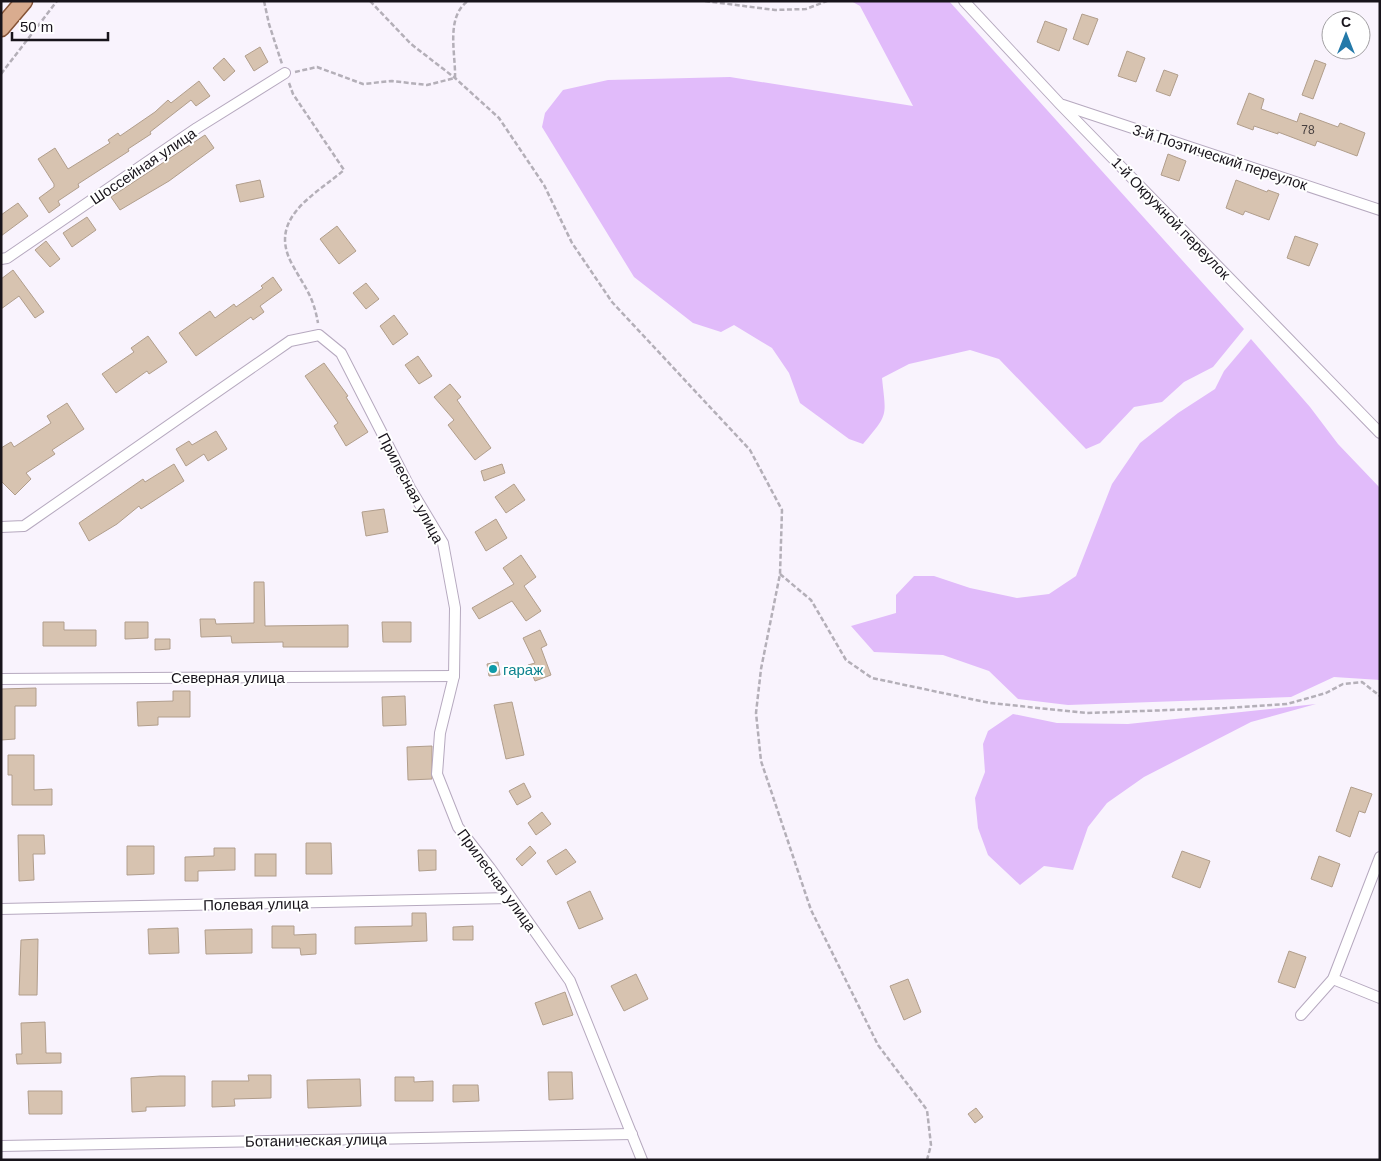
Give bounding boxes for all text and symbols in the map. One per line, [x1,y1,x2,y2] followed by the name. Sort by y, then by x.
[12,10,109,42] scale bar
[1321,10,1371,60] north arrow
[1341,14,1351,30] text: С
[20,18,53,35] text: 50 m
[1130,121,1310,193] street label: 3-й Поэтический переулок
[1301,123,1315,137] house number: 78
[87,124,200,208] street label: Шоссейная улица
[1108,153,1234,283] street label: 1-й Окружной переулок
[375,430,448,547] street label: Прилесная улица
[503,661,543,678] place label: гараж
[487,663,499,675] marker: гараж
[171,669,286,686] street label: Северная улица
[454,826,540,935] street label: Прилесная улица
[203,895,310,913] street label: Полевая улица
[245,1130,388,1150] street label: Ботаническая улица

